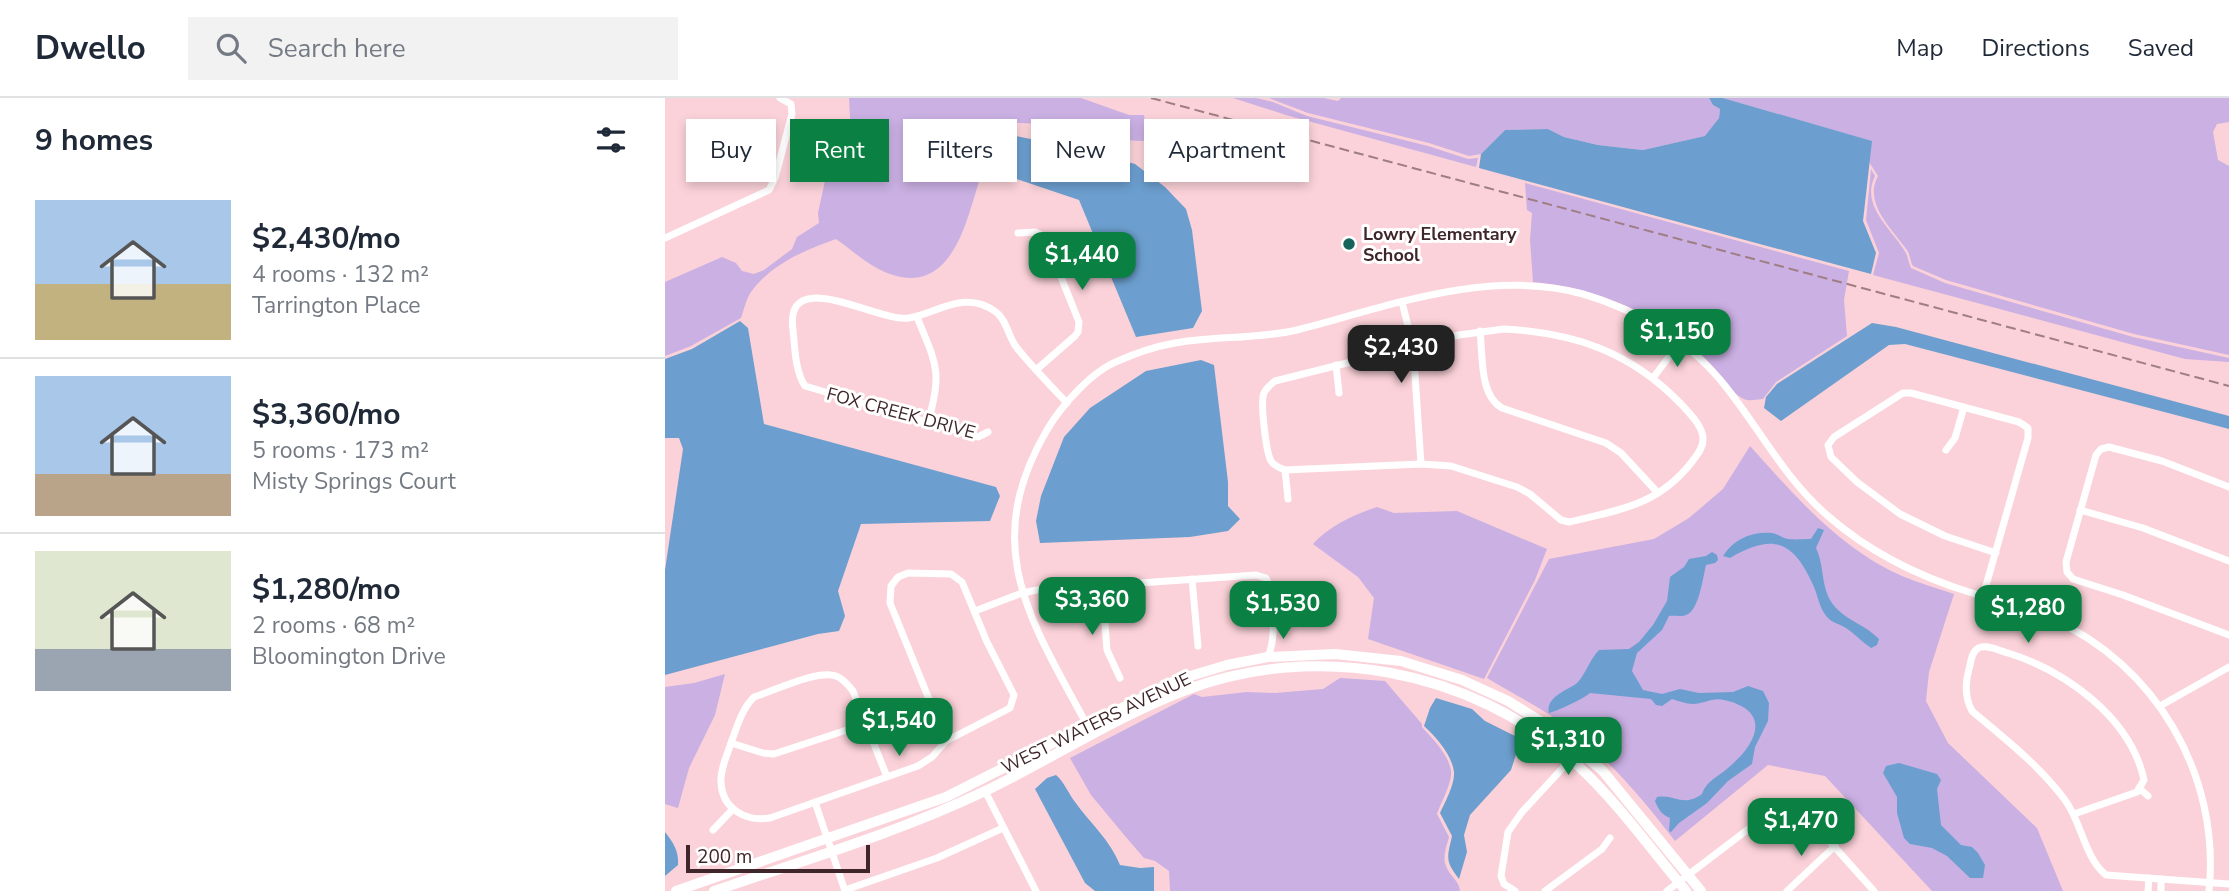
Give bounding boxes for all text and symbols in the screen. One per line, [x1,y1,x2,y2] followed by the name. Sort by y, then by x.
[188,17,678,80] search box
[35,26,146,71] text: Dwello
[212,29,250,67] icon: search
[268,31,406,66] text: Search here
[1896,32,1943,64] text: Map
[1981,32,2090,64] text: Directions
[2128,32,2194,64] text: Saved
[686,119,776,182] chip: Buy
[790,119,889,182] chip: Rent
[903,119,1017,182] chip: Filters
[1031,119,1130,182] chip: New
[1144,119,1309,182] chip: Apartment
[35,120,153,161] text: 9 homes
[592,121,630,159] icon: filters
[252,218,401,259] text: $2,430/mo
[1363,222,1517,267] place label: Lowry Elementary School
[91,228,175,312] icon: home
[1025,232,1139,292] pin: $1,440
[1341,236,1357,252] marker: Lowry Elementary School
[1045,239,1119,270] text: $1,440
[252,259,429,290] text: 4 rooms · 132 m²
[252,290,421,321] text: Tarrington Place
[1620,310,1734,369] pin: $1,150
[1640,316,1714,347] text: $1,150
[1344,326,1458,385] pin: $2,430
[1364,332,1438,363] text: $2,430
[824,382,978,444] street label: FOX CREEK DRIVE
[252,394,401,435] text: $3,360/mo
[91,404,175,488] icon: home
[252,435,429,466] text: 5 rooms · 173 m²
[252,466,456,497] text: Misty Springs Court
[252,569,401,610] text: $1,280/mo
[1035,578,1149,637] pin: $3,360
[91,579,175,663] icon: home
[1226,582,1340,641] pin: $1,530
[1055,584,1129,615] text: $3,360
[1971,586,2085,645] pin: $1,280
[1246,588,1320,619] text: $1,530
[1991,592,2065,623] text: $1,280
[252,610,415,641] text: 2 rooms · 68 m²
[252,641,446,672] text: Bloomington Drive
[997,667,1195,779] street label: WEST WATERS AVENUE
[842,698,956,758] pin: $1,540
[862,705,936,736] text: $1,540
[1511,718,1625,777] pin: $1,310
[1531,724,1605,755] text: $1,310
[1744,798,1858,858] pin: $1,470
[1764,805,1838,836] text: $1,470
[686,842,870,874] scale bar
[697,844,752,870] text: 200 m

